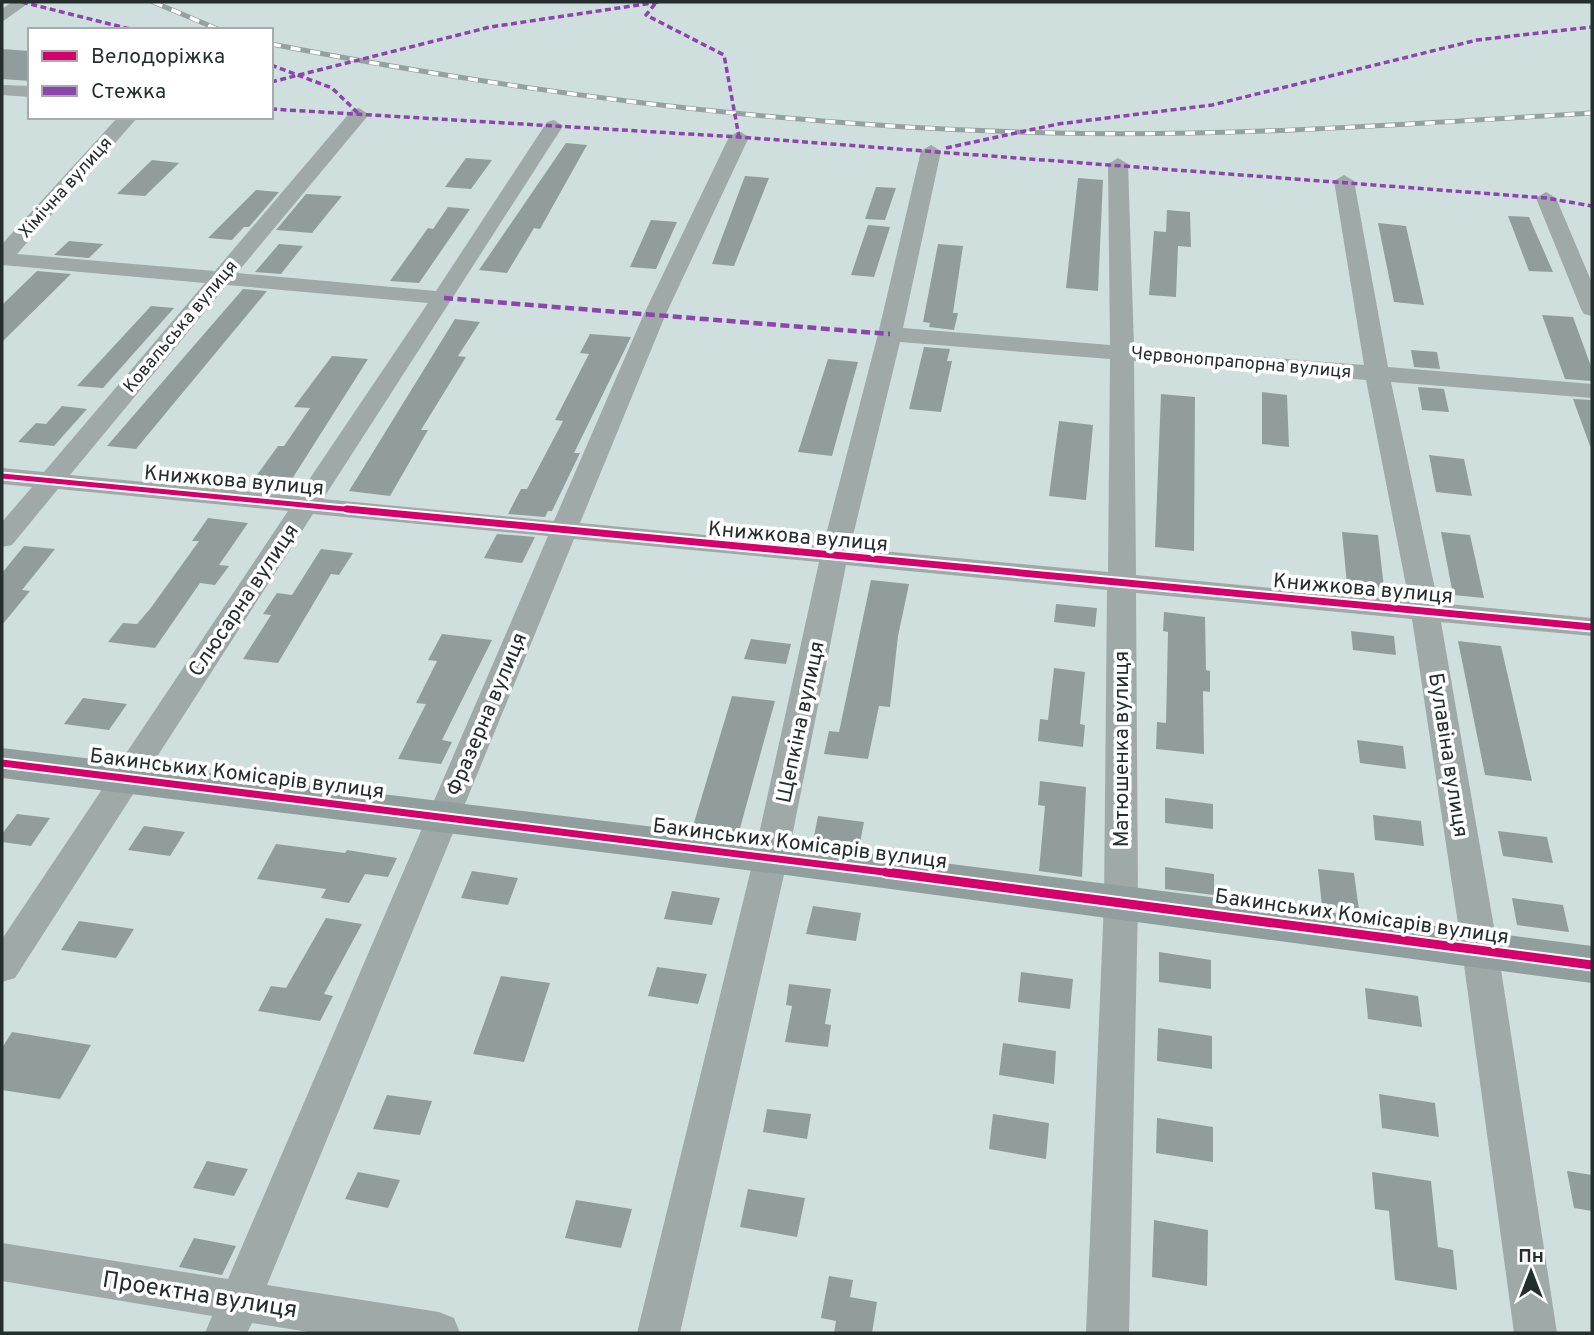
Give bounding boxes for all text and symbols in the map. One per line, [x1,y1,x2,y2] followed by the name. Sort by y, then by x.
[28,28,273,119] legend
[91,44,225,71] text: Велодоріжка
[91,79,166,106] text: Стежка
[14,132,118,244] street label: Хімічна вулиця
[119,256,243,398] street label: Ковальська вулиця
[1130,342,1352,385] street label: Червонопрапорна вулиця
[143,460,325,503] street label: Книжкова вулиця
[707,516,889,559] street label: Книжкова вулиця
[183,519,305,683] street label: Слюсарна вулиця
[1272,568,1454,611] street label: Книжкова вулиця
[441,629,534,800] street label: Фразерна вулиця
[771,639,832,806] street label: Щепкіна вулиця
[1109,651,1136,847] street label: Матюшенка вулиця
[1421,671,1474,839] street label: Булавіна вулиця
[88,743,386,806] street label: Бакинських Комісарів вулиця
[651,813,949,876] street label: Бакинських Комісарів вулиця
[1213,883,1511,952] street label: Бакинських Комісарів вулиця
[1496,1237,1566,1307] north arrow
[1518,1245,1544,1269] text: Пн
[100,1266,299,1326] street label: Проектна вулиця

